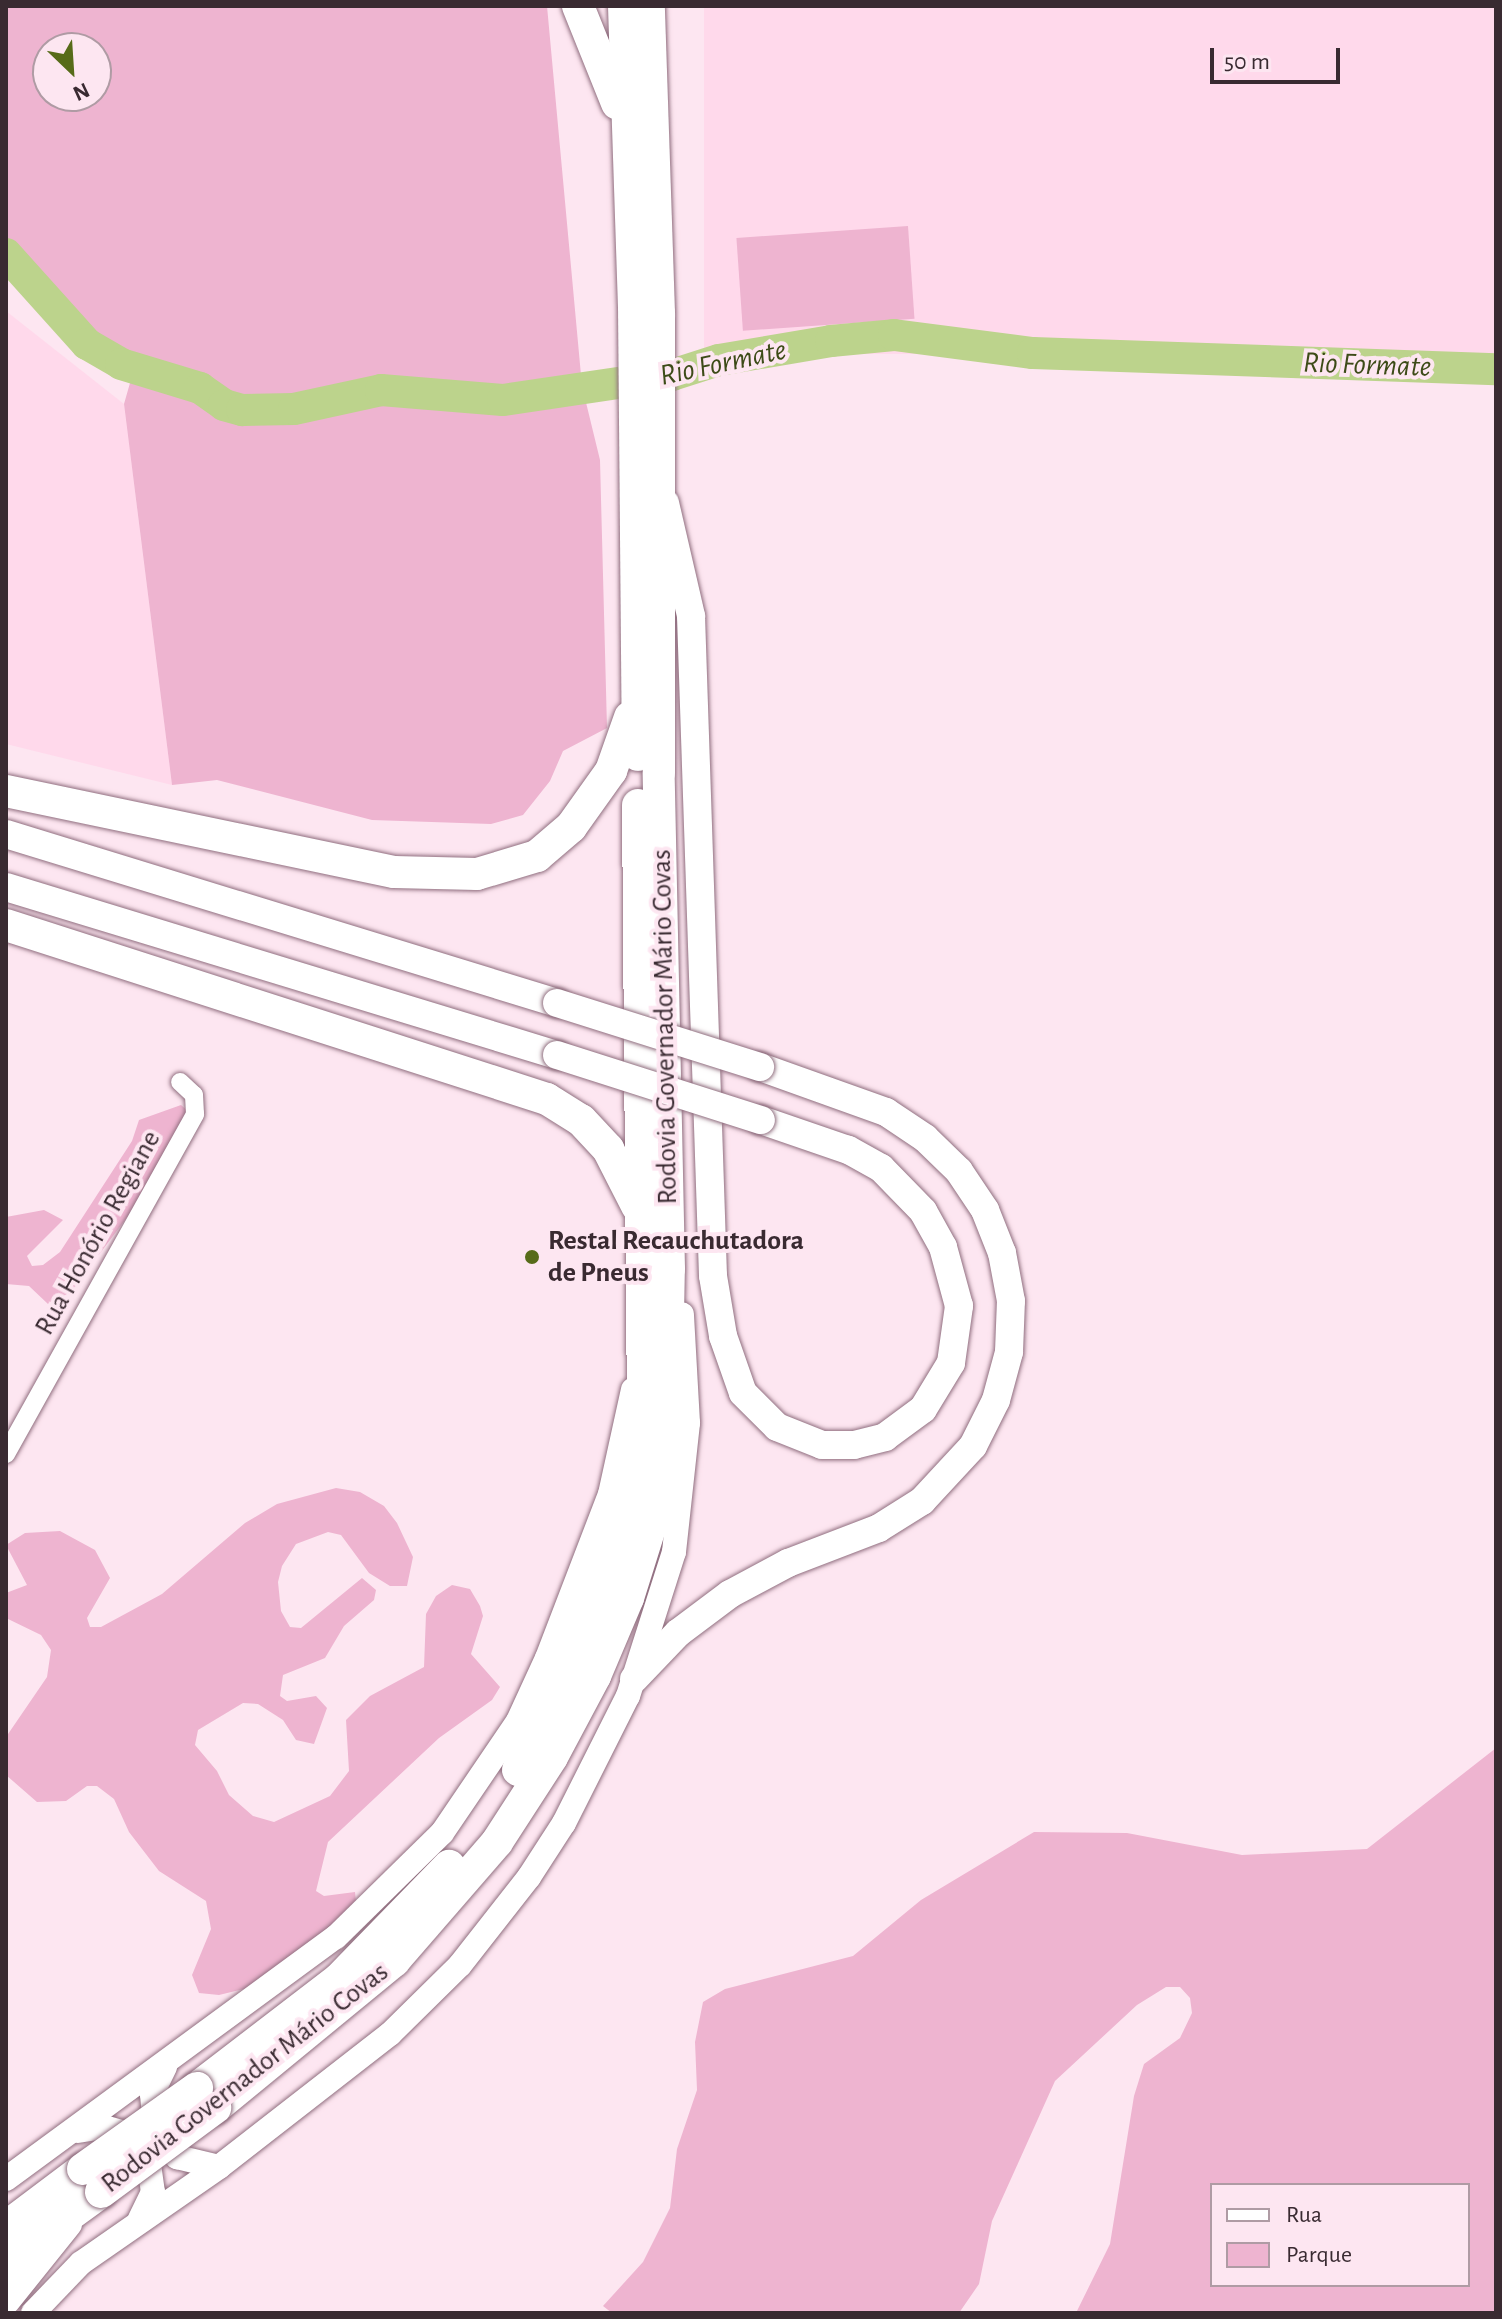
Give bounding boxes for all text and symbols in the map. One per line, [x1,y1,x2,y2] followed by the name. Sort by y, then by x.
[32,32,112,112] north arrow
[1214,32,1344,82] scale bar
[1224,50,1270,74] text: 50 m
[70,79,93,105] text: N
[657,332,789,394] water label: Rio Formate
[1302,345,1432,385] water label: Rio Formate
[645,849,685,1205] street label: Rodovia Governador Mário Covas
[28,1125,168,1341] street label: Rua Honório Regiane
[548,1224,804,1290] place label: Restal Recauchutadora de Pneus
[523,1248,541,1266] marker: Restal Recauchutadora de Pneus
[95,1955,395,2201] street label: Rodovia Governador Mário Covas
[1210,2183,1470,2287] legend
[1286,2203,1322,2227] text: Rua
[1286,2243,1352,2267] text: Parque

